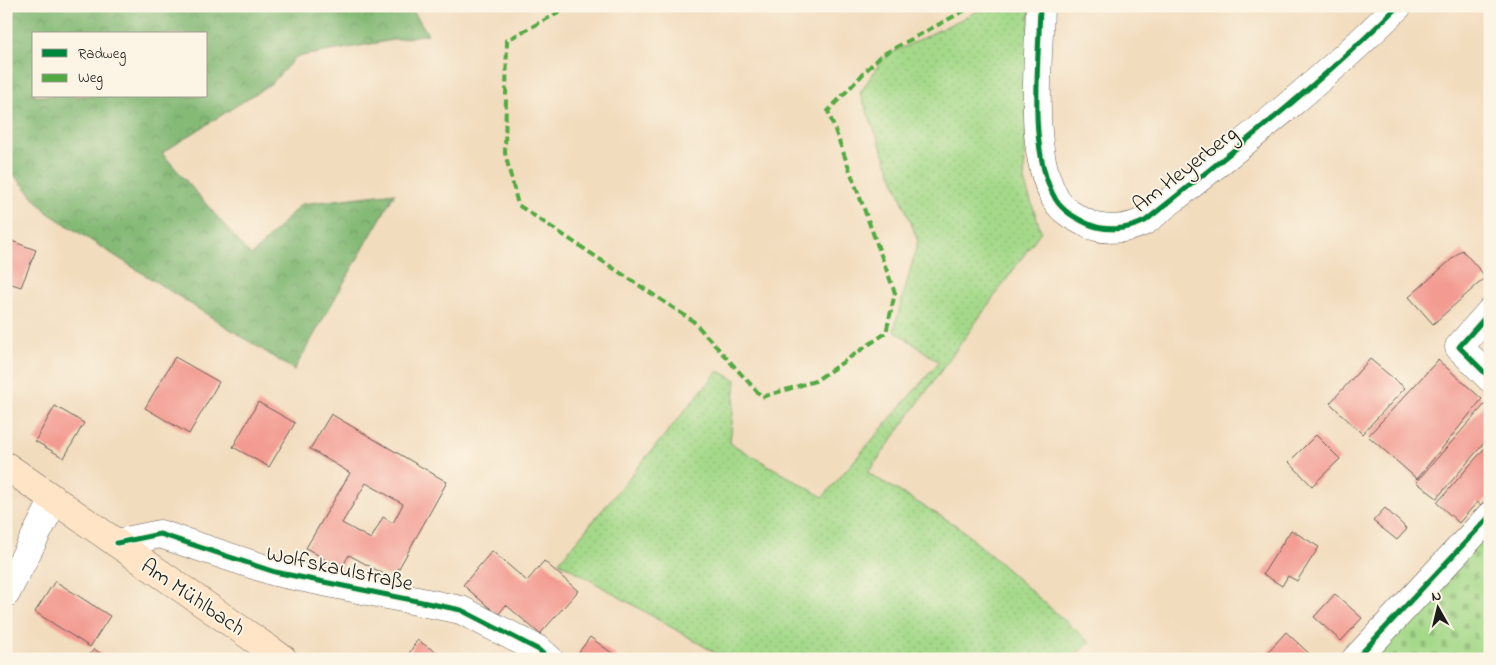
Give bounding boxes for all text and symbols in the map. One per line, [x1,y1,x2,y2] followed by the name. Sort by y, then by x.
[32,32,208,98] legend
[78,43,126,66] text: Radweg
[78,67,103,90] text: Weg
[1126,119,1246,223] street label: Am Heyerberg
[263,539,416,601] street label: Wolfskaulstraße
[134,552,251,645] street label: Am Mühlbach
[1414,582,1464,632] north arrow
[1430,586,1443,608] text: N

